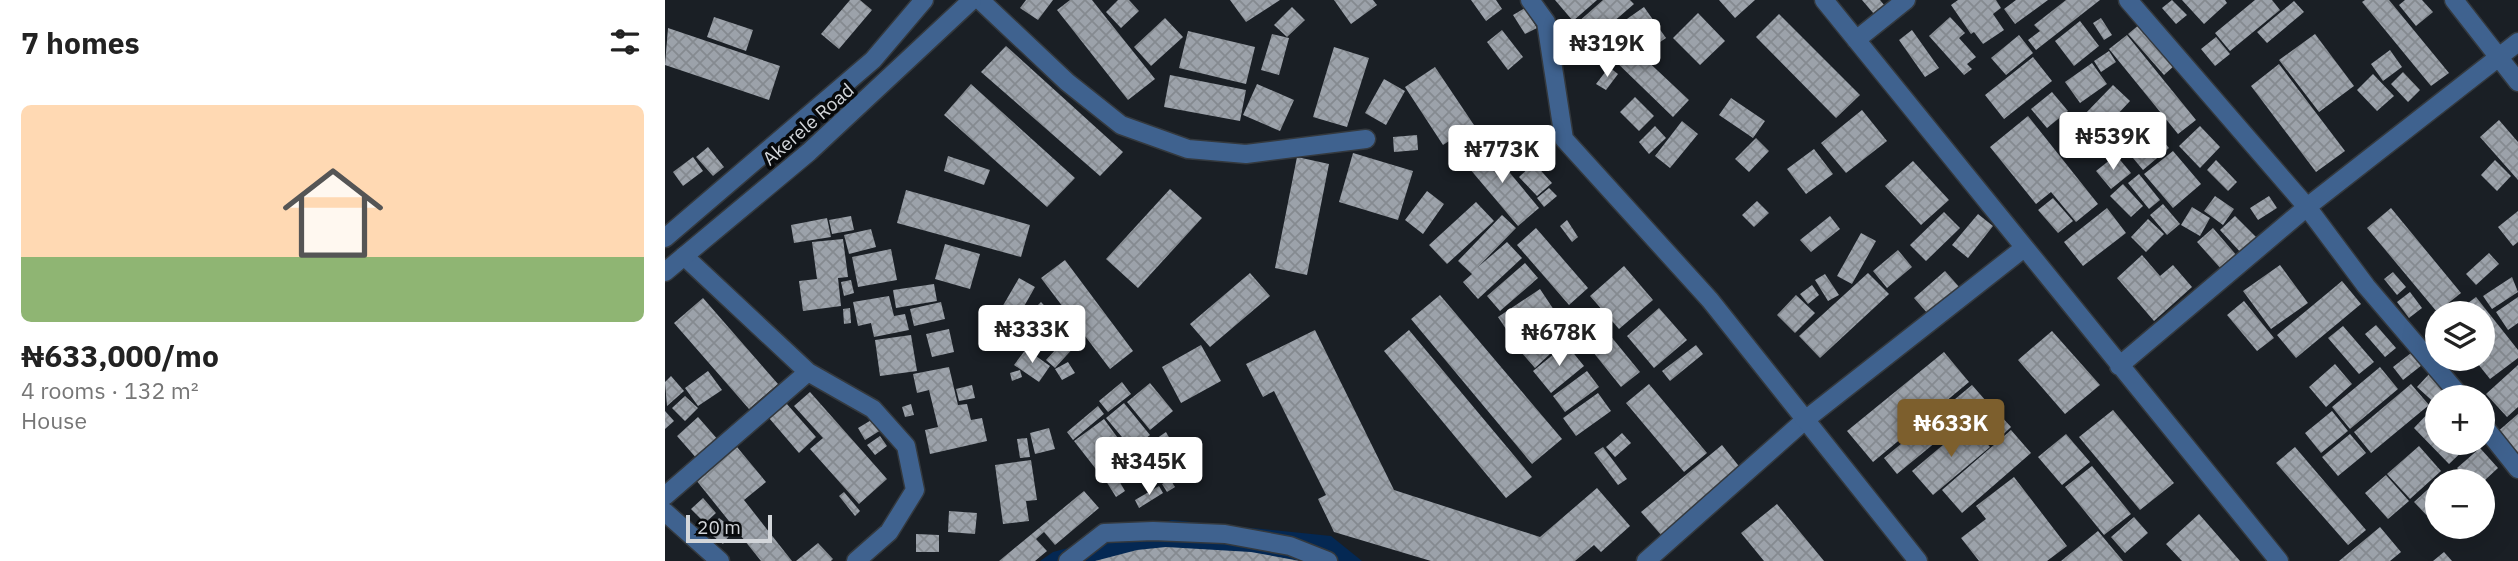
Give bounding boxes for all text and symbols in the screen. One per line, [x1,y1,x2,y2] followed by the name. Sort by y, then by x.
[1558,20,1656,79] pin: ₦319K
[21,23,140,62] text: 7 homes
[606,23,644,61] icon: filters
[1569,27,1645,57] text: ₦319K
[757,78,859,170] street label: Akerele Road
[2064,113,2162,172] pin: ₦539K
[2075,120,2151,150] text: ₦539K
[1453,125,1551,185] pin: ₦773K
[1464,133,1540,163] text: ₦773K
[270,150,396,276] icon: home
[2425,301,2495,539] map controls
[2425,301,2495,371] button: layers
[983,306,1081,365] pin: ₦333K
[1510,308,1608,368] pin: ₦678K
[994,313,1070,343] text: ₦333K
[1521,316,1597,346] text: ₦678K
[21,336,219,375] text: ₦633,000/mo
[21,375,199,405] text: 4 rooms · 132 m²
[2425,385,2495,455] button: +
[1902,400,2000,459] pin: ₦633K
[21,405,87,435] text: House
[1913,407,1989,437] text: ₦633K
[1100,438,1198,497] pin: ₦345K
[1111,445,1187,475] text: ₦345K
[2425,469,2495,539] button: −
[686,512,772,544] scale bar
[697,515,741,539] text: 20 m

